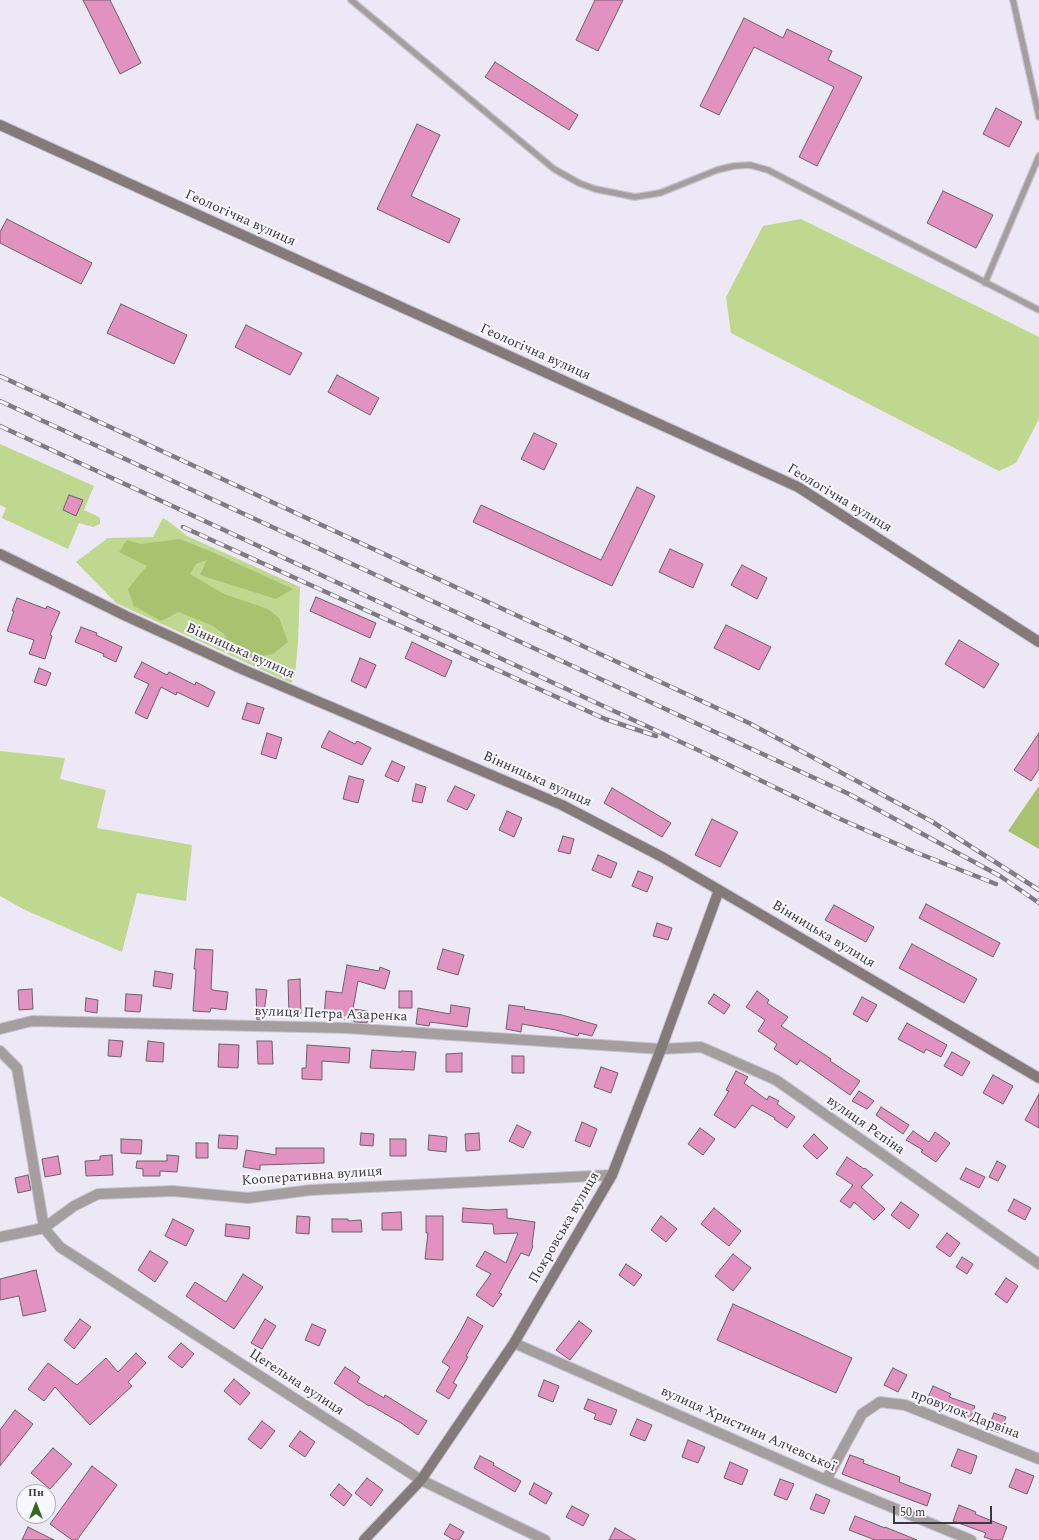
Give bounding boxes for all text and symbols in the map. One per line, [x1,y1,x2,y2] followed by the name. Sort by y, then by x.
[182,187,298,251] street label: Геологічна вулиця
[477,321,593,385] street label: Геологічна вулиця
[784,461,894,537] street label: Геологічна вулиця
[183,620,297,684] street label: Вінницька вулиця
[480,748,594,812] street label: Вінницька вулиця
[768,898,878,972] street label: Вінницька вулиця
[254,1004,408,1026] street label: вулиця Петра Азаренка
[823,1093,907,1159] street label: вулиця Рєпіна
[241,1164,383,1190] street label: Кооперативна вулиця
[526,1169,604,1287] street label: Покровська вулиця
[245,1346,347,1420] street label: Цегельна вулиця
[658,1384,838,1476] street label: вулиця Христини Алчевської
[908,1386,1022,1444] street label: провулок Дарвіна
[16,1484,56,1524] north arrow
[28,1484,44,1501] text: Пн
[895,1498,994,1524] scale bar
[900,1503,925,1522] text: 50 m

